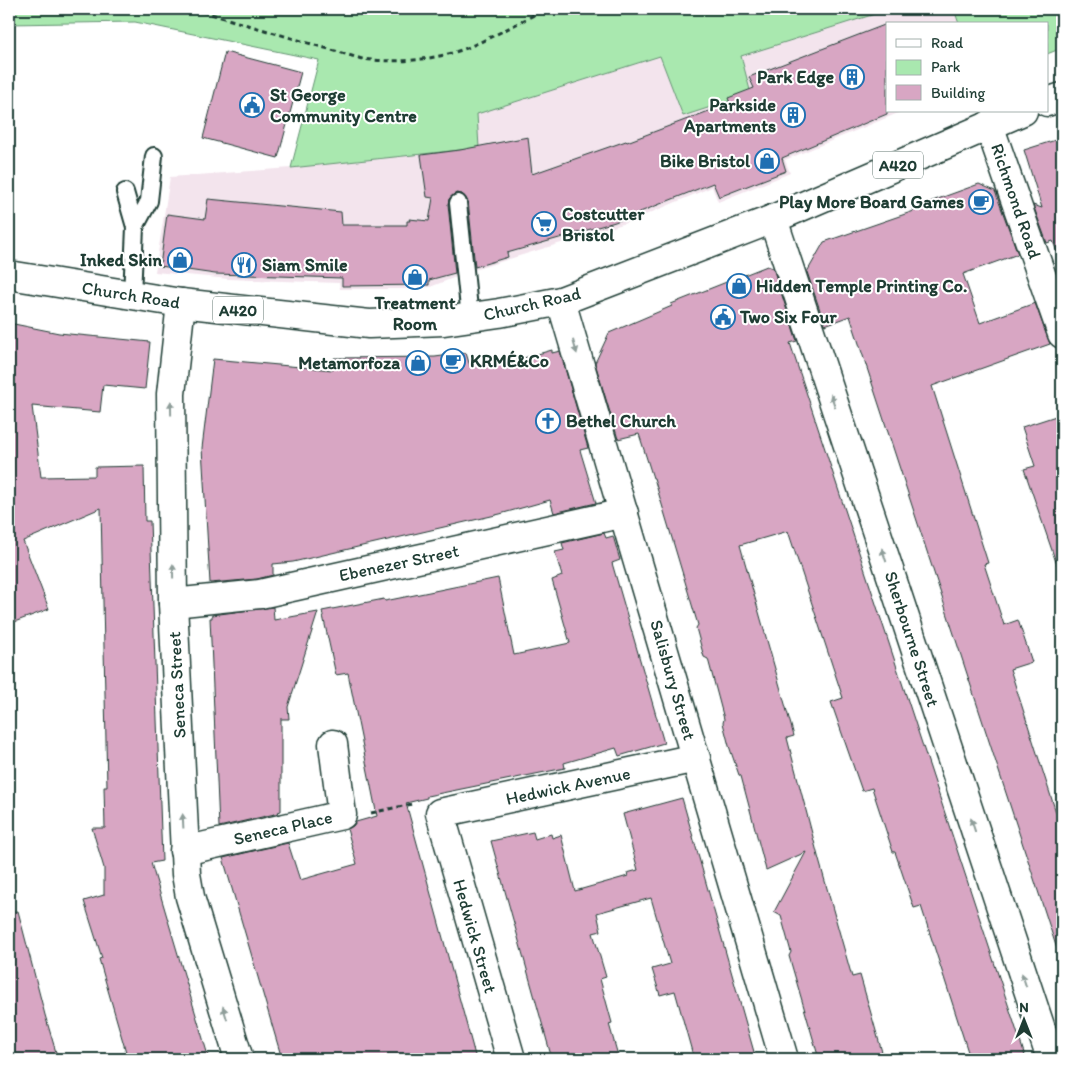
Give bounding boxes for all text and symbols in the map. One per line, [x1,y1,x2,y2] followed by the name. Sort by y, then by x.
[886,22,1048,112] legend
[931,34,964,52] text: Road
[931,58,961,76] text: Park
[839,64,865,90] building icon: Park Edge
[757,66,834,88] place label: Park Edge
[270,84,417,127] place label: St George Community Centre
[931,84,985,102] text: Building
[239,92,265,118] public building icon: St George Community Centre
[683,94,776,137] place label: Parkside Apartments
[780,102,806,128] building icon: Parkside Apartments
[986,140,1046,262] street label: Richmond Road
[754,148,780,174] shop icon: Bike Bristol
[660,150,751,172] place label: Bike Bristol
[873,152,923,178] road number: A420
[968,189,994,215] cafe icon: Play More Board Games
[779,191,964,213] place label: Play More Board Games
[562,203,645,246] place label: Costcutter Bristol
[531,211,557,237] supermarket icon: Costcutter Bristol
[167,247,193,273] shop icon: Inked Skin
[80,249,162,271] place label: Inked Skin
[231,252,257,278] restaurant icon: Siam Smile
[262,254,348,276] place label: Siam Smile
[402,264,428,290] shop icon: Treatment Room
[726,273,752,299] shop icon: Hidden Temple Printing Co.
[756,275,968,297] place label: Hidden Temple Printing Co.
[80,276,182,314] street label: Church Road
[481,282,583,326] street label: Church Road
[374,292,456,335] place label: Treatment Room
[213,296,263,324] road number: A420
[710,304,736,330] public building icon: Two Six Four
[739,306,837,328] place label: Two Six Four
[572,340,580,355] one-way arrow
[440,348,466,374] cafe icon: KRMÉ&Co
[405,350,431,376] shop icon: Metamorfoza
[470,350,549,372] place label: KRMÉ&Co
[298,352,400,374] place label: Metamorfoza
[829,393,836,408] one-way arrow
[167,400,175,416] one-way arrow
[535,408,561,434] church icon: Bethel Church
[566,410,676,432] place label: Bethel Church
[337,539,461,586] street label: Ebenezer Street
[880,547,888,562] one-way arrow
[169,562,177,578] one-way arrow
[880,568,944,710] street label: Sherbourne Street
[645,617,701,743] street label: Salisbury Street
[163,631,191,739] street label: Seneca Street
[504,762,632,810] street label: Hedwick Avenue
[231,806,335,850] street label: Seneca Place
[179,812,187,828] one-way arrow
[969,818,977,833] one-way arrow
[448,876,502,996] street label: Hedwick Street
[1020,972,1028,987] one-way arrow
[998,996,1048,1046] north arrow
[1019,999,1029,1016] text: N
[220,1005,228,1020] one-way arrow

